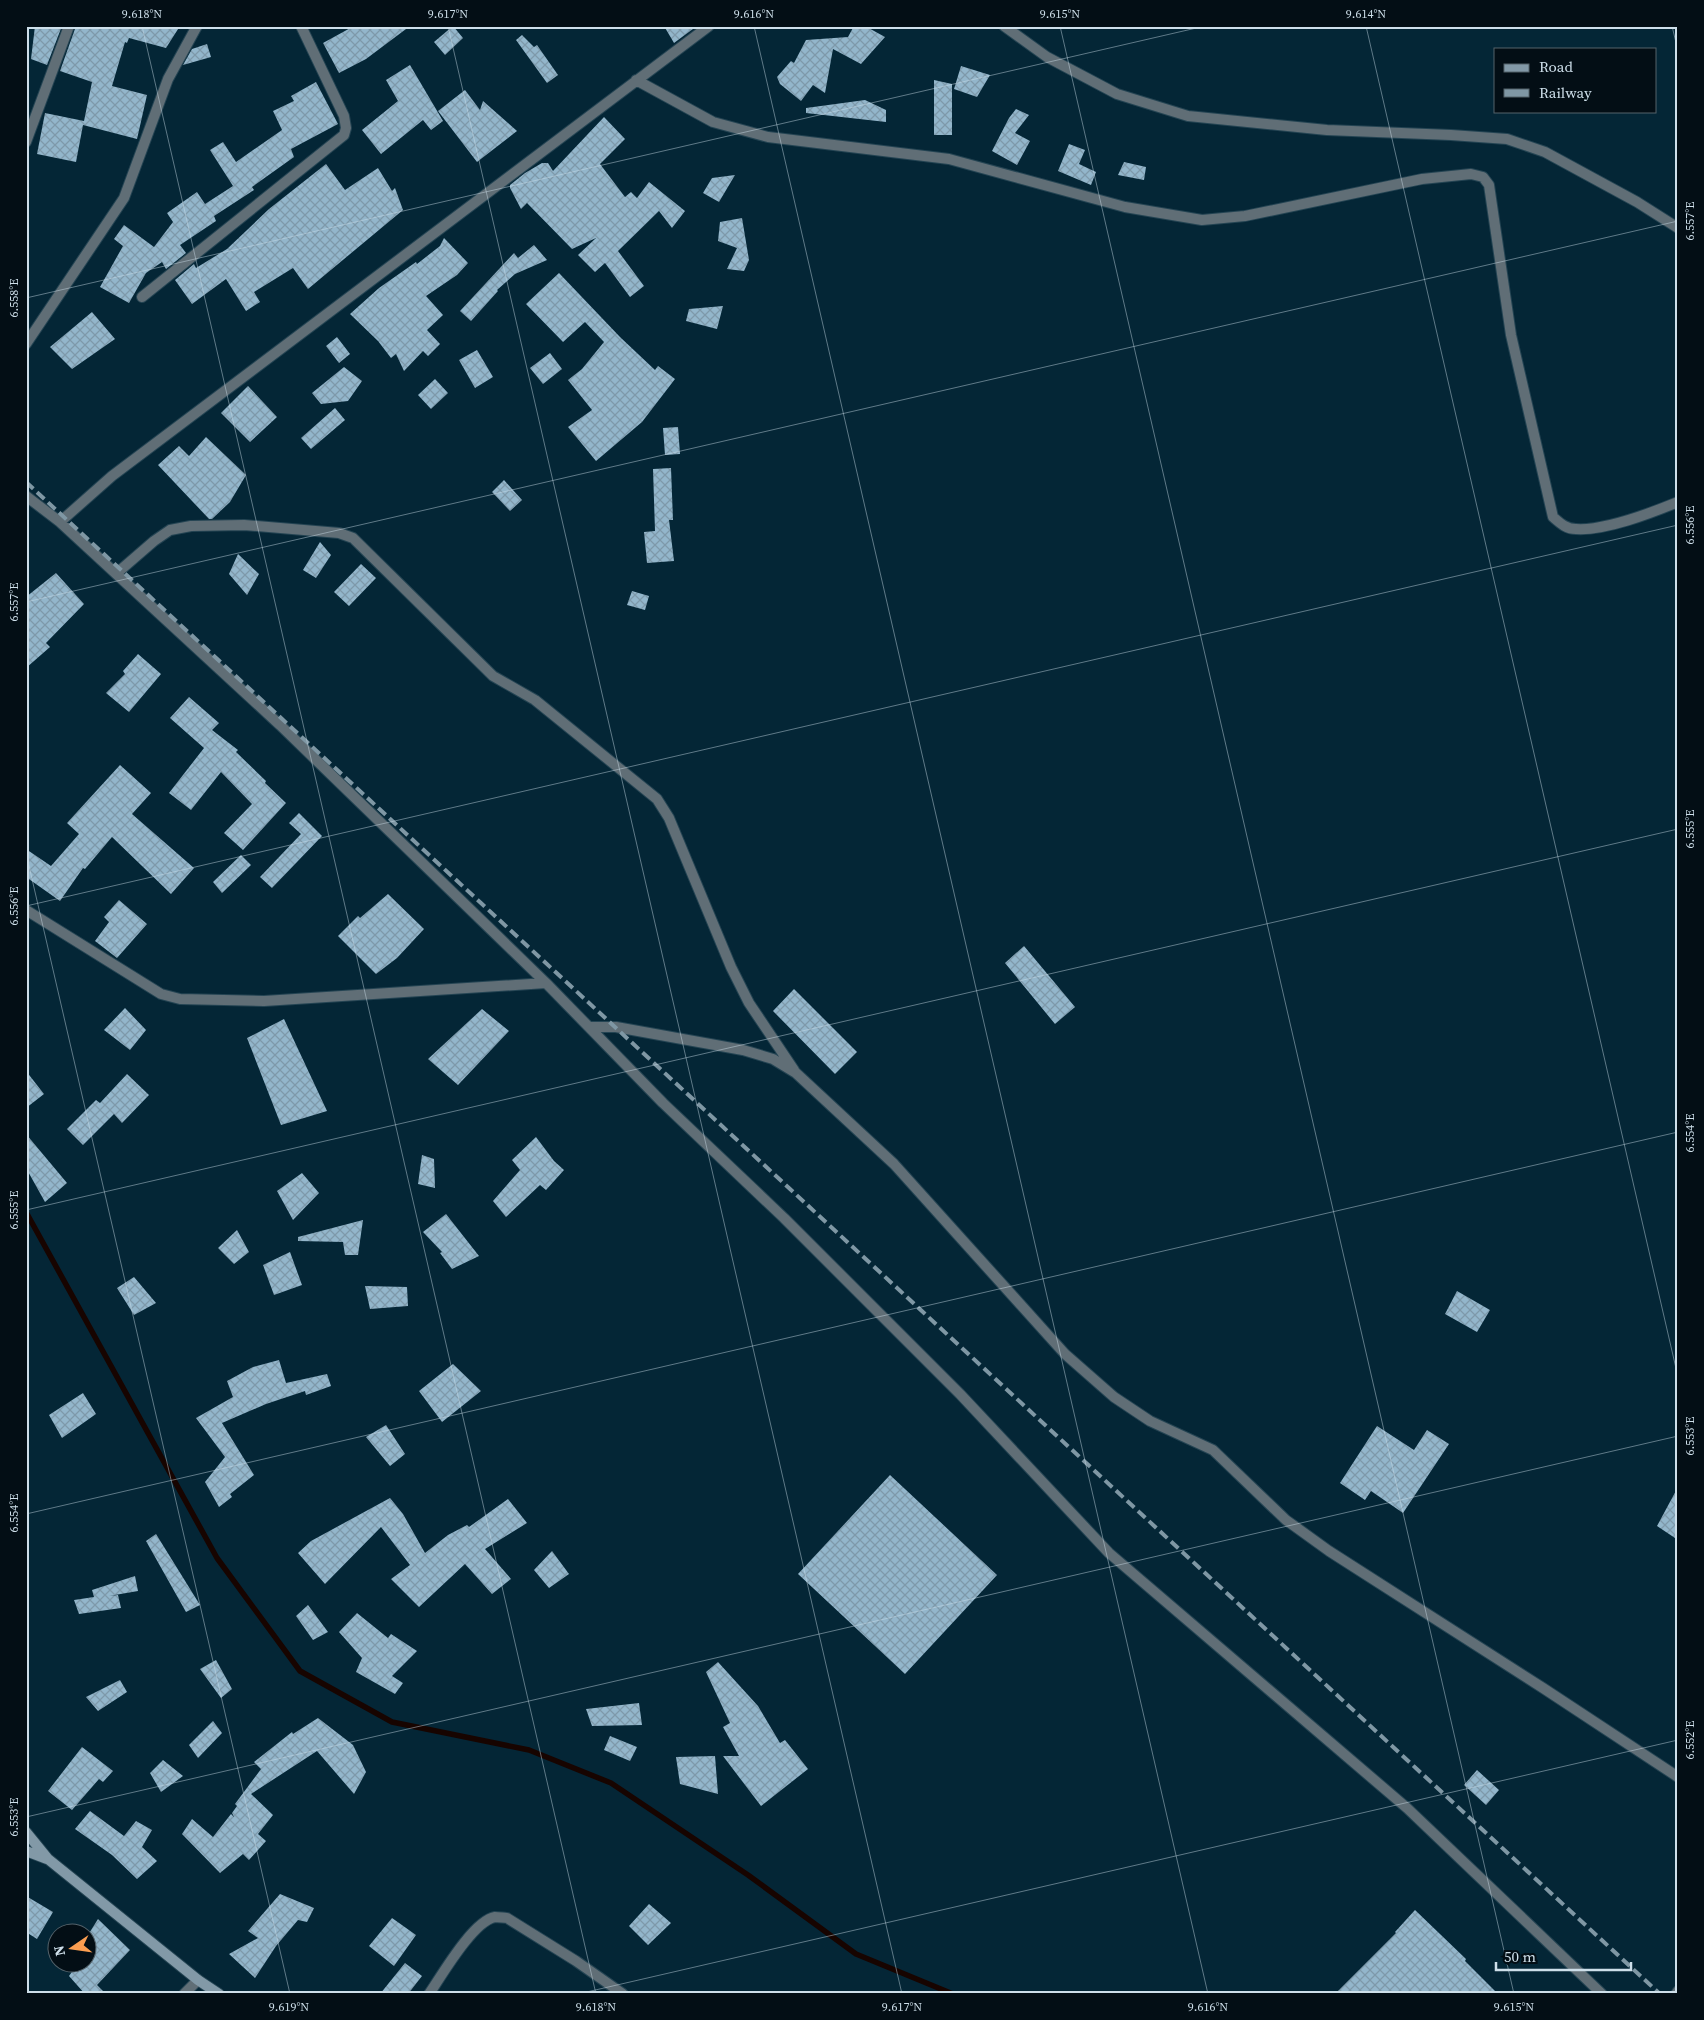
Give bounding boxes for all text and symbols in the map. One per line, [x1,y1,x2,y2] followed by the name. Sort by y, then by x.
[122,6,162,22] text: 9.618°N
[428,6,468,22] text: 9.617°N
[734,6,774,22] text: 9.616°N
[1040,6,1080,22] text: 9.615°N
[1346,6,1386,22] text: 9.614°N
[1494,48,1656,112] legend
[1539,56,1573,77] text: Road
[1539,82,1592,103] text: Railway
[1682,202,1698,240] text: 6.557°E
[6,279,22,317] text: 6.558°E
[1682,506,1698,544] text: 6.556°E
[6,583,22,621] text: 6.557°E
[1682,810,1698,848] text: 6.555°E
[6,887,22,925] text: 6.556°E
[1682,1114,1698,1152] text: 6.554°E
[6,1191,22,1229] text: 6.555°E
[1682,1417,1698,1455] text: 6.553°E
[6,1494,22,1532] text: 6.554°E
[1682,1721,1698,1759] text: 6.552°E
[6,1798,22,1836] text: 6.553°E
[48,1922,98,1972] north arrow
[1496,1940,1632,1972] scale bar
[48,1944,70,1958] text: N
[1504,1946,1536,1967] text: 50 m
[269,1999,309,2015] text: 9.619°N
[576,1999,616,2015] text: 9.618°N
[882,1999,922,2015] text: 9.617°N
[1188,1999,1228,2015] text: 9.616°N
[1494,1999,1534,2015] text: 9.615°N

